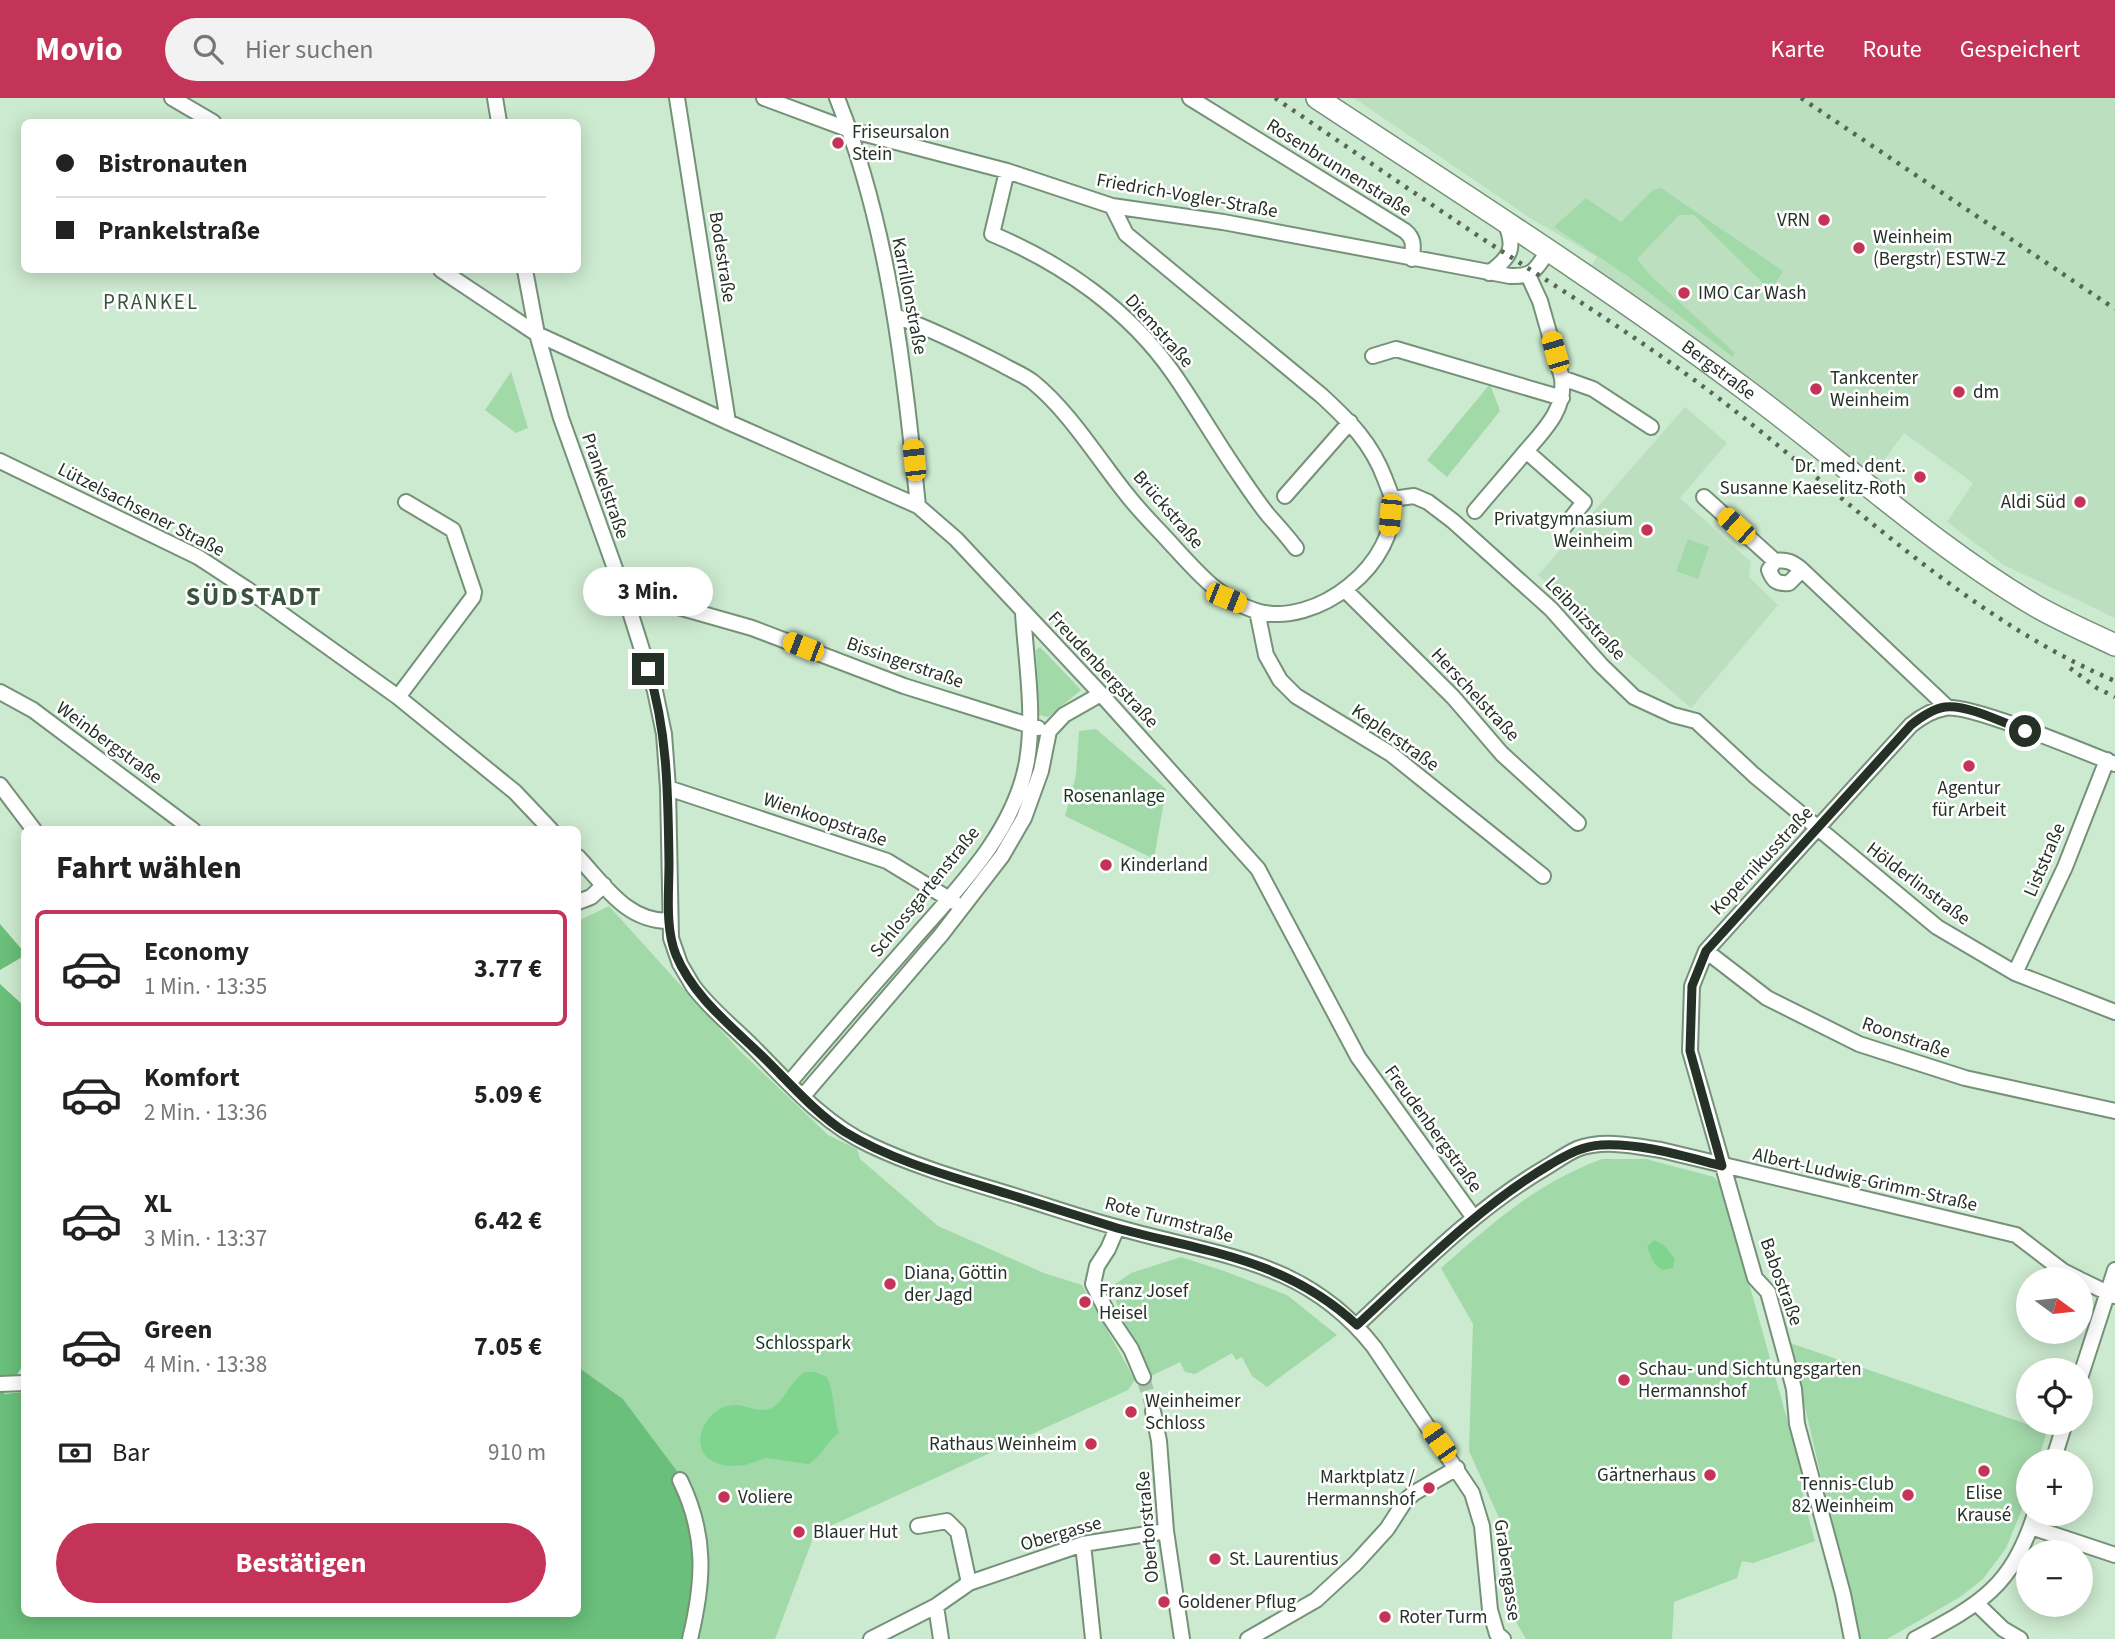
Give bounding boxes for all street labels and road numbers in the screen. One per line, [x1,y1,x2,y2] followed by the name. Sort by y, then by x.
[1261,112,1417,224] street label: Rosenbrunnenstraße
[1094,167,1280,225] street label: Friedrich-Vogler-Straße
[702,210,742,304] street label: Bodestraße
[884,235,934,357] street label: Karrillonstraße
[1118,288,1200,374] street label: Diemstraße
[1676,333,1762,406] street label: Bergstraße
[574,429,636,543] street label: Prankelstraße
[53,456,229,564] street label: Lützelsachsener Straße
[1126,465,1210,555] street label: Brückstraße
[1538,571,1632,667] street label: Leibnizstraße
[1041,605,1165,735] street label: Freudenbergstraße
[843,630,967,696] street label: Bissingerstraße
[1424,642,1526,748] street label: Herschelstraße
[50,695,168,791] street label: Weinbergstraße
[1346,698,1444,778] street label: Keplerstraße
[759,786,891,854] street label: Wienkoopstraße
[1704,800,1820,922] street label: Kopernikusstraße
[2017,819,2073,901] street label: Liststraße
[864,821,986,963] street label: Schlossgartenstraße
[1860,836,1976,932] street label: Hölderlinstraße
[1858,1010,1954,1066] street label: Roonstraße
[1378,1060,1488,1198] street label: Freudenbergstraße
[1750,1141,1980,1219] street label: Albert-Ludwig-Grimm-Straße
[1102,1190,1236,1250] street label: Rote Turmstraße
[1753,1234,1809,1330] street label: Babostraße
[1130,1470,1166,1584] street label: Obertorstraße
[1017,1510,1105,1558] street label: Obergasse
[1487,1518,1527,1622] street label: Grabengasse

